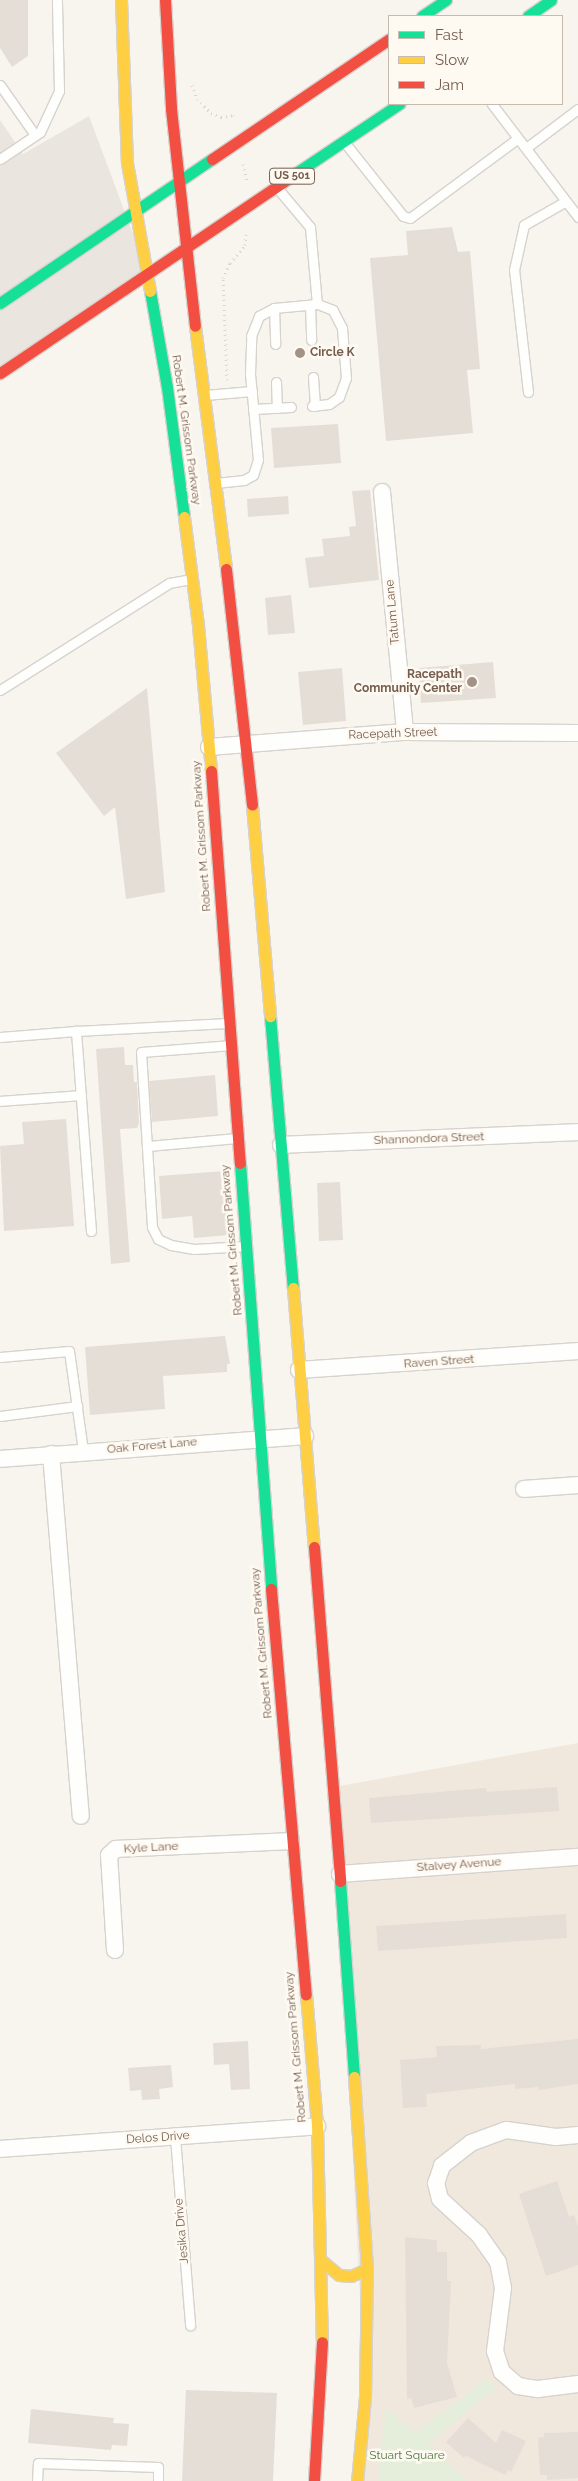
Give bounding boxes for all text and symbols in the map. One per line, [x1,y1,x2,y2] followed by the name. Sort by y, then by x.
[388,15,563,105] legend
[435,26,463,44] text: Fast
[435,51,469,69] text: Slow
[435,76,464,94] text: Jam
[268,168,316,185] road number: US 501
[310,346,355,360] place label: Circle K
[294,347,306,359] marker: Circle K
[168,354,204,506] street label: Robert M. Grissom Parkway
[383,579,403,645] street label: Tatum Lane
[353,668,462,696] place label: Racepath Community Center
[466,676,478,688] marker: Racepath Community Center
[348,725,438,743] street label: Racepath Street
[190,760,214,912] street label: Robert M. Grissom Parkway
[373,1130,485,1148] street label: Shannondora Street
[218,1164,246,1316] street label: Robert M. Grissom Parkway
[403,1352,475,1372] street label: Raven Street
[106,1435,198,1457] street label: Oak Forest Lane
[248,1567,276,1719] street label: Robert M. Grissom Parkway
[123,1839,179,1857] street label: Kyle Lane
[416,1855,502,1875] street label: Stalvey Avenue
[282,1971,310,2123] street label: Robert M. Grissom Parkway
[126,2129,190,2147] street label: Delos Drive
[172,2198,192,2264] street label: Jesika Drive
[369,2449,445,2463] park label: Stuart Square

